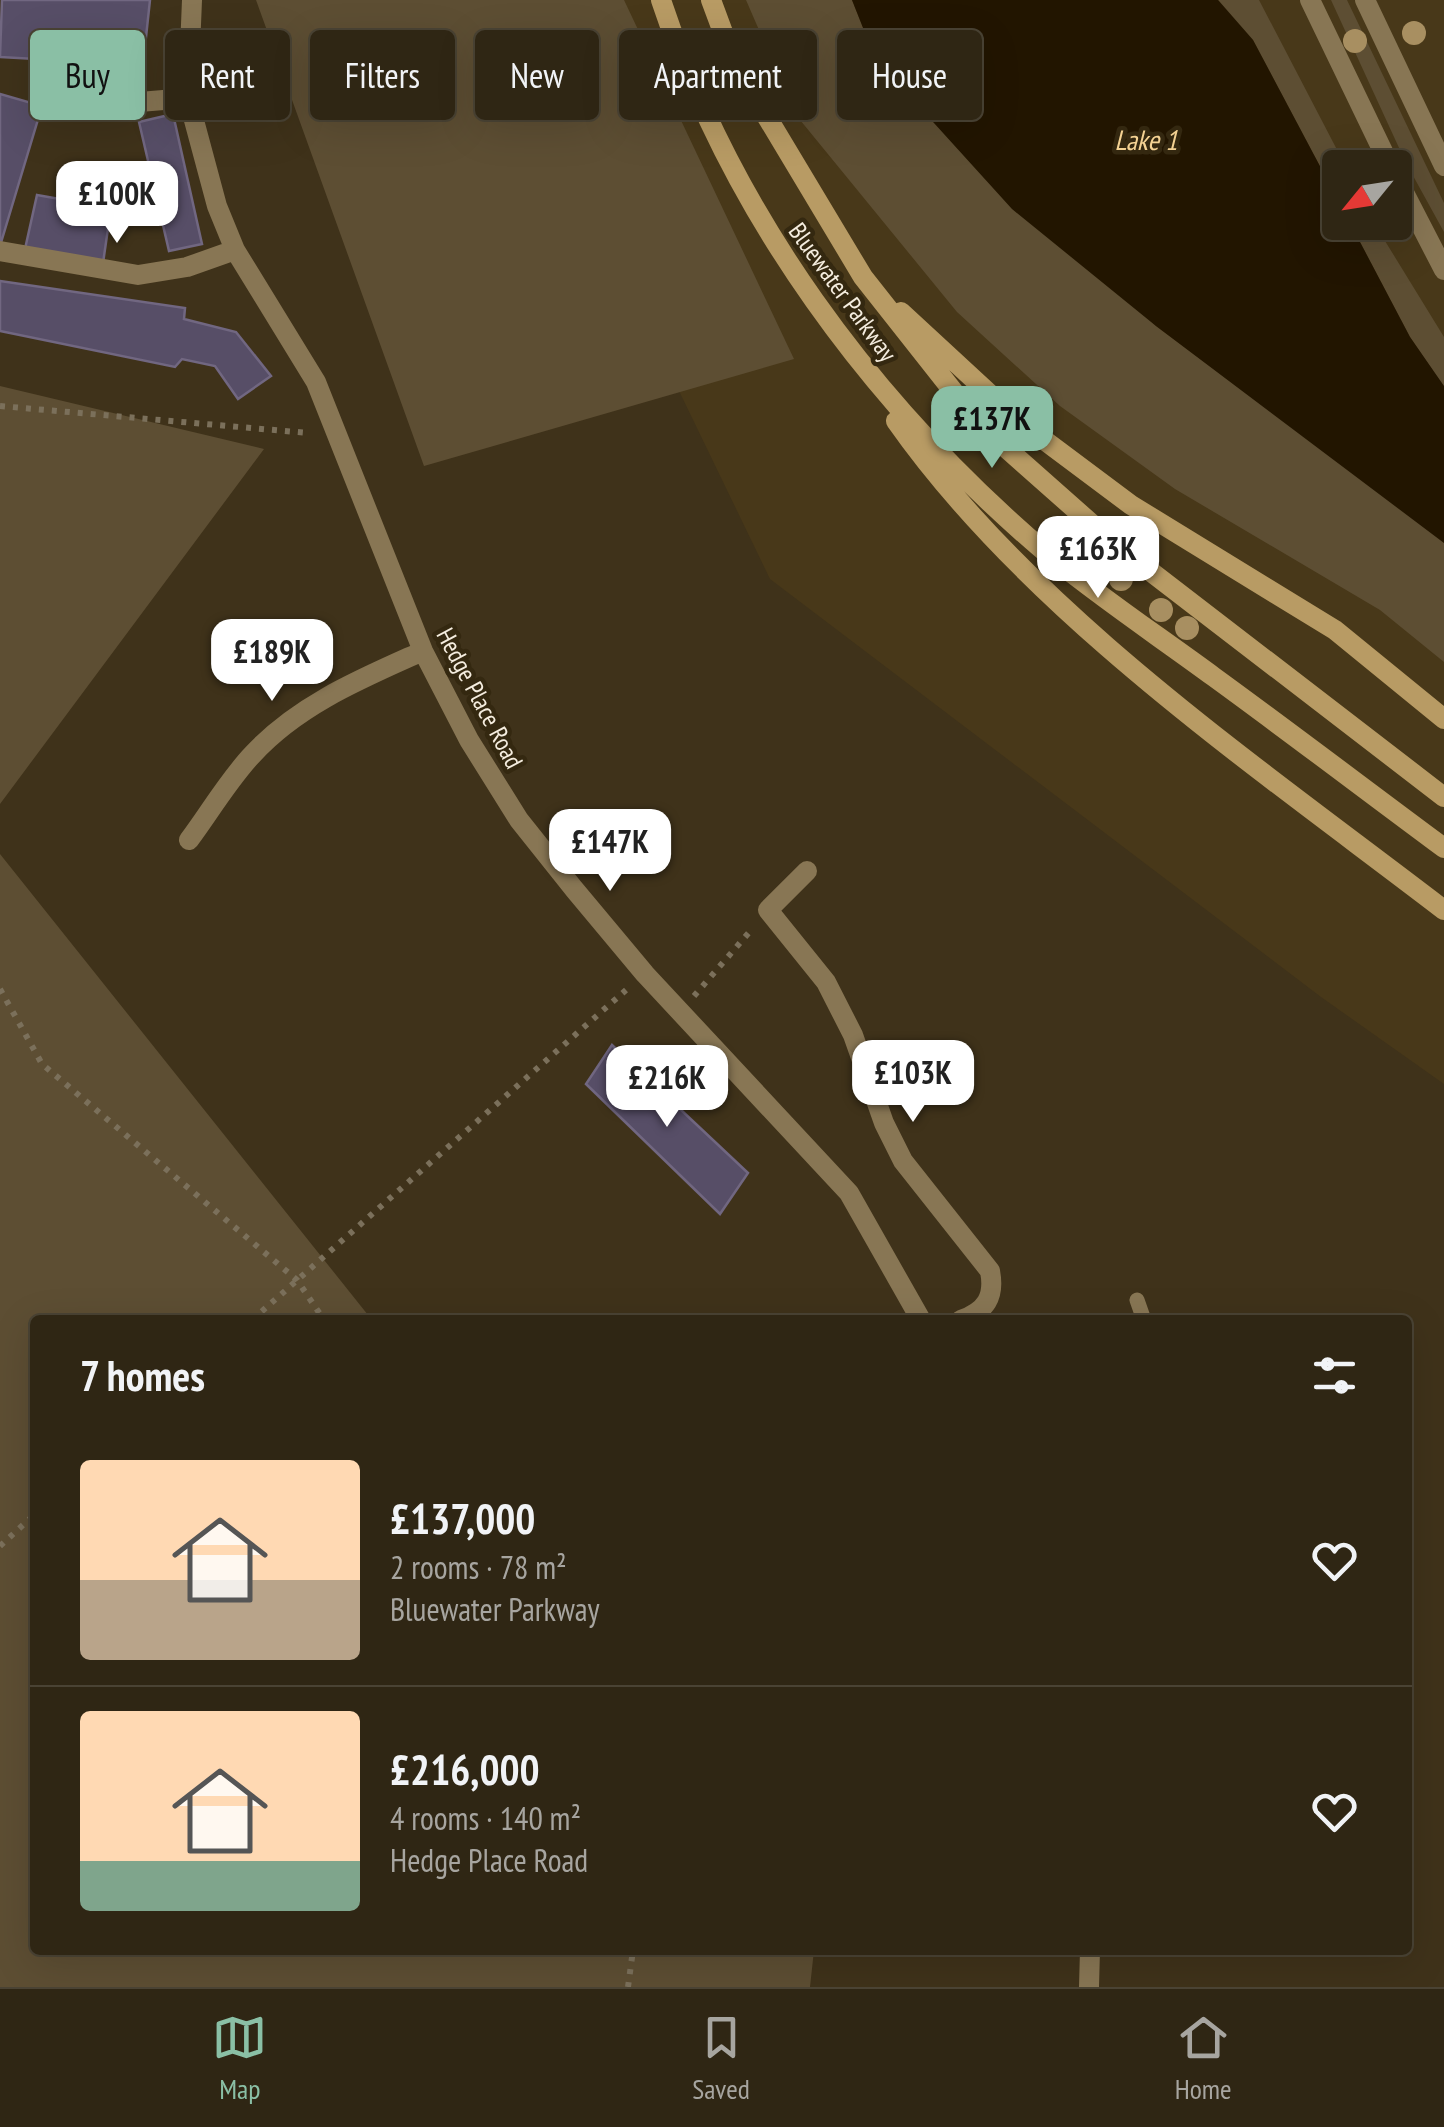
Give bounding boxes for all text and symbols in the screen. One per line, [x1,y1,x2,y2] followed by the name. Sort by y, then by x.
[30,30,145,120] chip: Buy
[165,30,290,120] chip: Rent
[310,30,455,120] chip: Filters
[475,30,599,120] chip: New
[619,30,817,120] chip: Apartment
[837,30,982,120] chip: House
[1114,121,1178,158] water label: Lake 1
[1322,150,1412,240] north arrow
[1322,150,1412,240] map controls
[47,161,187,246] pin: £100K
[78,172,156,214] text: £100K
[782,216,904,368] street label: Bluewater Parkway
[922,386,1062,471] pin: £137K
[953,397,1031,439] text: £137K
[1028,516,1168,601] pin: £163K
[1059,527,1137,569] text: £163K
[202,619,342,704] pin: £189K
[430,622,530,774] street label: Hedge Place Road
[233,630,311,672] text: £189K
[540,809,680,894] pin: £147K
[571,820,649,862] text: £147K
[843,1040,983,1125] pin: £103K
[597,1045,737,1130] pin: £216K
[874,1051,952,1093] text: £103K
[628,1056,706,1098] text: £216K
[80,1348,205,1403] text: 7 homes
[1307,1348,1362,1403] icon: filters
[390,1491,535,1546] text: £137,000
[160,1500,280,1620] icon: home
[1307,1533,1362,1588] icon: heart
[390,1546,567,1588] text: 2 rooms · 78 m²
[390,1588,600,1630] text: Bluewater Parkway
[390,1742,540,1797] text: £216,000
[160,1751,280,1871] icon: home
[1307,1784,1362,1839] icon: heart
[390,1797,581,1839] text: 4 rooms · 140 m²
[390,1839,588,1881] text: Hedge Place Road
[212,2010,267,2107] tab: Map
[692,2010,750,2107] tab: Saved
[1175,2010,1232,2107] tab: Home

